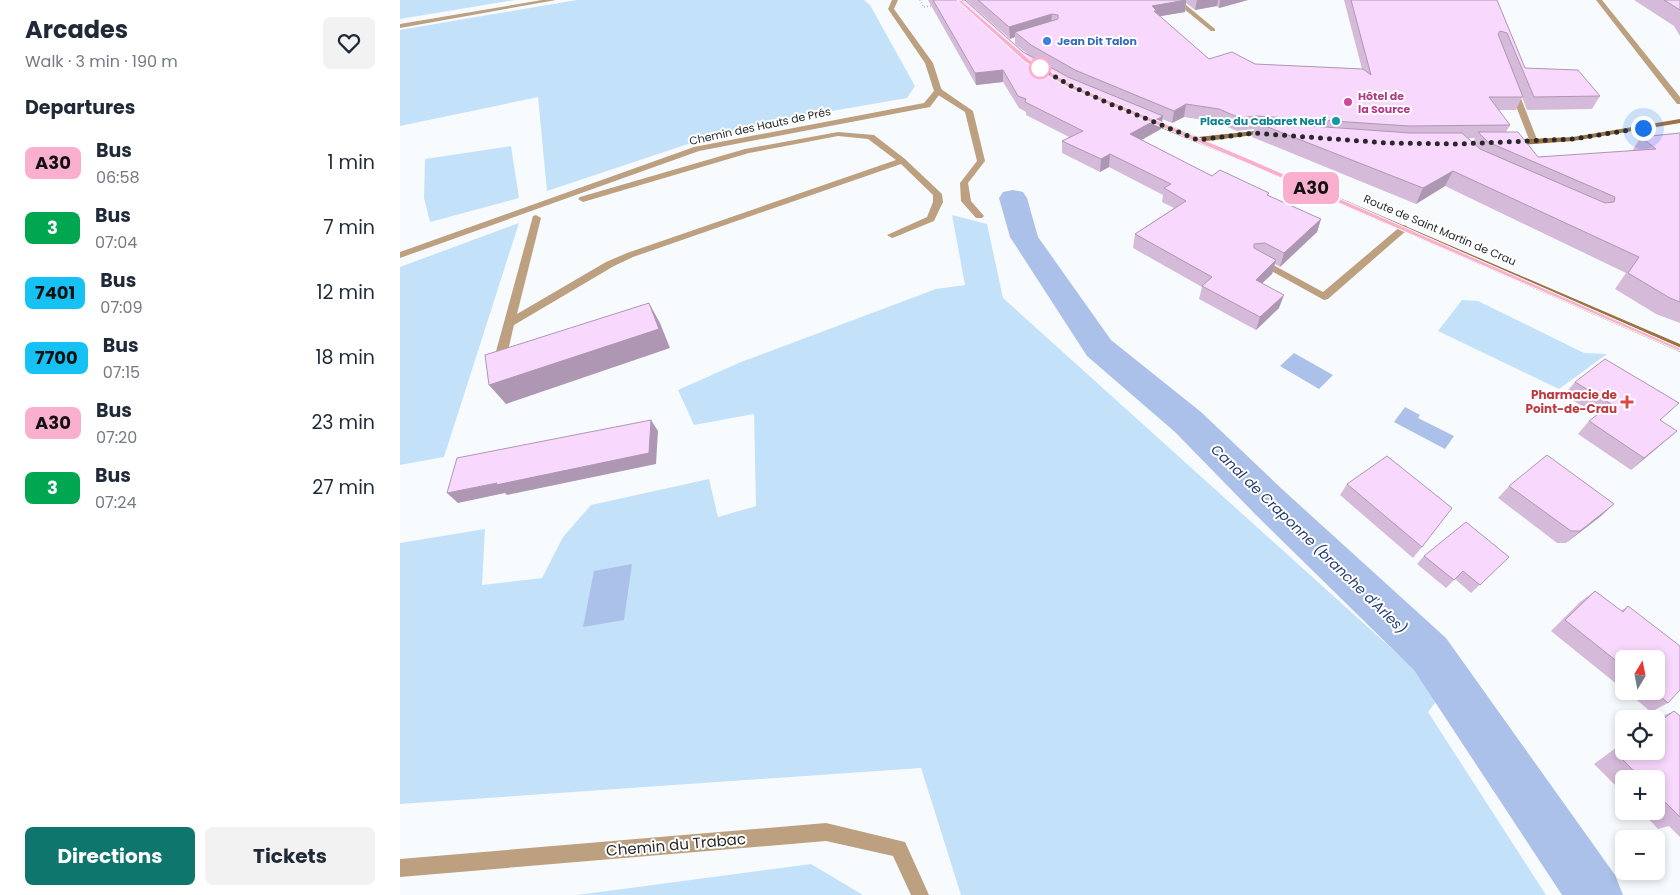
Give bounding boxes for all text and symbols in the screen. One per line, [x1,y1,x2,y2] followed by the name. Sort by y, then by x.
[25,13,128,46] text: Arcades
[323,17,375,69] button: heart
[1057,33,1137,49] place label: Jean Dit Talon
[1041,35,1053,47] marker: Jean Dit Talon
[25,50,178,73] text: Walk · 3 min · 190 m
[1029,57,1051,79] unlabelled marker
[1358,88,1411,117] place label: Hôtel de la Source
[25,94,135,121] text: Departures
[1342,96,1354,108] marker: Hôtel de la Source
[688,103,832,149] street label: Chemin des Hauts de Prés
[1200,113,1326,129] place label: Place du Cabaret Neuf
[1330,115,1342,127] marker: Place du Cabaret Neuf
[1631,116,1656,141] your location
[96,137,132,164] text: Bus
[327,149,375,176] text: 1 min
[35,150,71,175] text: A30
[96,166,140,189] text: 06:58
[1282,172,1340,204] line badge: A30
[1293,175,1329,200] text: A30
[1361,191,1519,269] street label: Route de Saint Martin de Crau
[95,202,131,229] text: Bus
[323,214,375,241] text: 7 min
[47,215,58,240] text: 3
[95,231,137,254] text: 07:04
[100,267,136,294] text: Bus
[317,279,375,306] text: 12 min
[35,280,75,305] text: 7401
[100,296,143,319] text: 07:09
[103,332,139,359] text: Bus
[315,344,375,371] text: 18 min
[35,345,78,370] text: 7700
[103,361,140,384] text: 07:15
[1525,386,1618,417] place label: Pharmacie de Point-de-Crau
[1621,396,1633,408] marker: Pharmacie de Point-de-Crau
[96,397,132,424] text: Bus
[311,409,375,436] text: 23 min
[35,410,71,435] text: A30
[96,426,137,449] text: 07:20
[1207,440,1411,638] water label: Canal de Craponne (branche d'Arles)
[95,462,131,489] text: Bus
[312,474,375,501] text: 27 min
[47,475,58,500] text: 3
[95,491,136,514] text: 07:24
[1615,650,1665,700] north arrow
[1615,650,1665,880] map controls
[1615,710,1665,760] button: locate
[1615,770,1665,820] button: +
[25,827,195,885] button: Directions
[205,827,375,885] button: Tickets
[605,828,747,861] street label: Chemin du Trabac
[1615,830,1665,880] button: −

